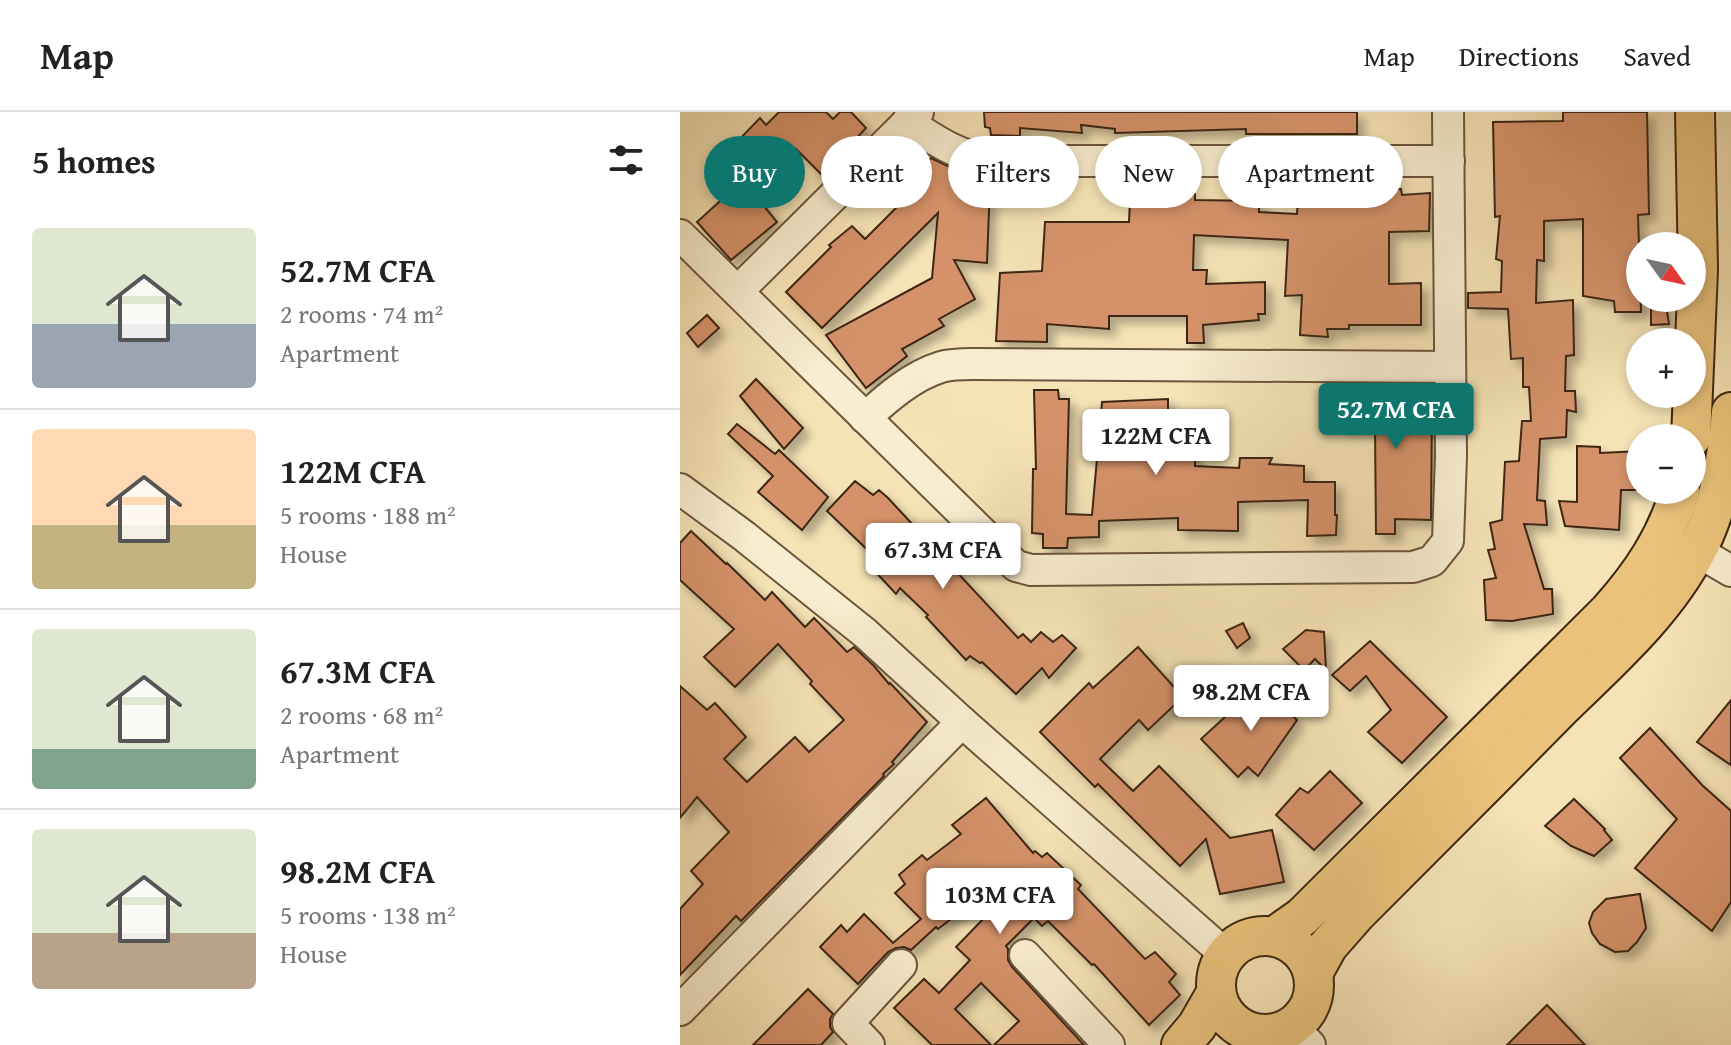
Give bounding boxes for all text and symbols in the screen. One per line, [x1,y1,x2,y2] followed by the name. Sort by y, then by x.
[40,27,114,83] text: Map
[1363,35,1415,76] text: Map
[1459,35,1579,76] text: Directions
[1623,35,1691,76] text: Saved
[32,136,156,185] text: 5 homes
[704,136,805,208] chip: Buy
[821,136,932,208] chip: Rent
[948,136,1079,208] chip: Filters
[1095,136,1202,208] chip: New
[1218,136,1403,208] chip: Apartment
[604,138,648,182] icon: filters
[1626,232,1706,312] north arrow
[1626,232,1706,504] map controls
[280,245,435,294] text: 52.7M CFA
[96,260,192,356] icon: home
[280,294,443,333] text: 2 rooms · 74 m²
[1626,328,1706,408] button: +
[280,333,399,372] text: Apartment
[1304,383,1488,451] pin: 52.7M CFA
[1337,389,1455,428] text: 52.7M CFA
[1073,409,1239,477] pin: 122M CFA
[1100,415,1212,454] text: 122M CFA
[1626,424,1706,504] button: −
[280,446,426,495] text: 122M CFA
[96,461,192,557] icon: home
[280,495,456,534] text: 5 rooms · 188 m²
[851,523,1035,591] pin: 67.3M CFA
[884,529,1002,568] text: 67.3M CFA
[280,534,347,573] text: House
[280,646,435,695] text: 67.3M CFA
[96,661,192,757] icon: home
[1159,665,1343,733] pin: 98.2M CFA
[1192,671,1310,710] text: 98.2M CFA
[280,695,443,734] text: 2 rooms · 68 m²
[280,734,399,773] text: Apartment
[280,846,435,895] text: 98.2M CFA
[96,861,192,957] icon: home
[917,868,1083,936] pin: 103M CFA
[944,874,1056,913] text: 103M CFA
[280,895,456,934] text: 5 rooms · 138 m²
[280,934,347,973] text: House

